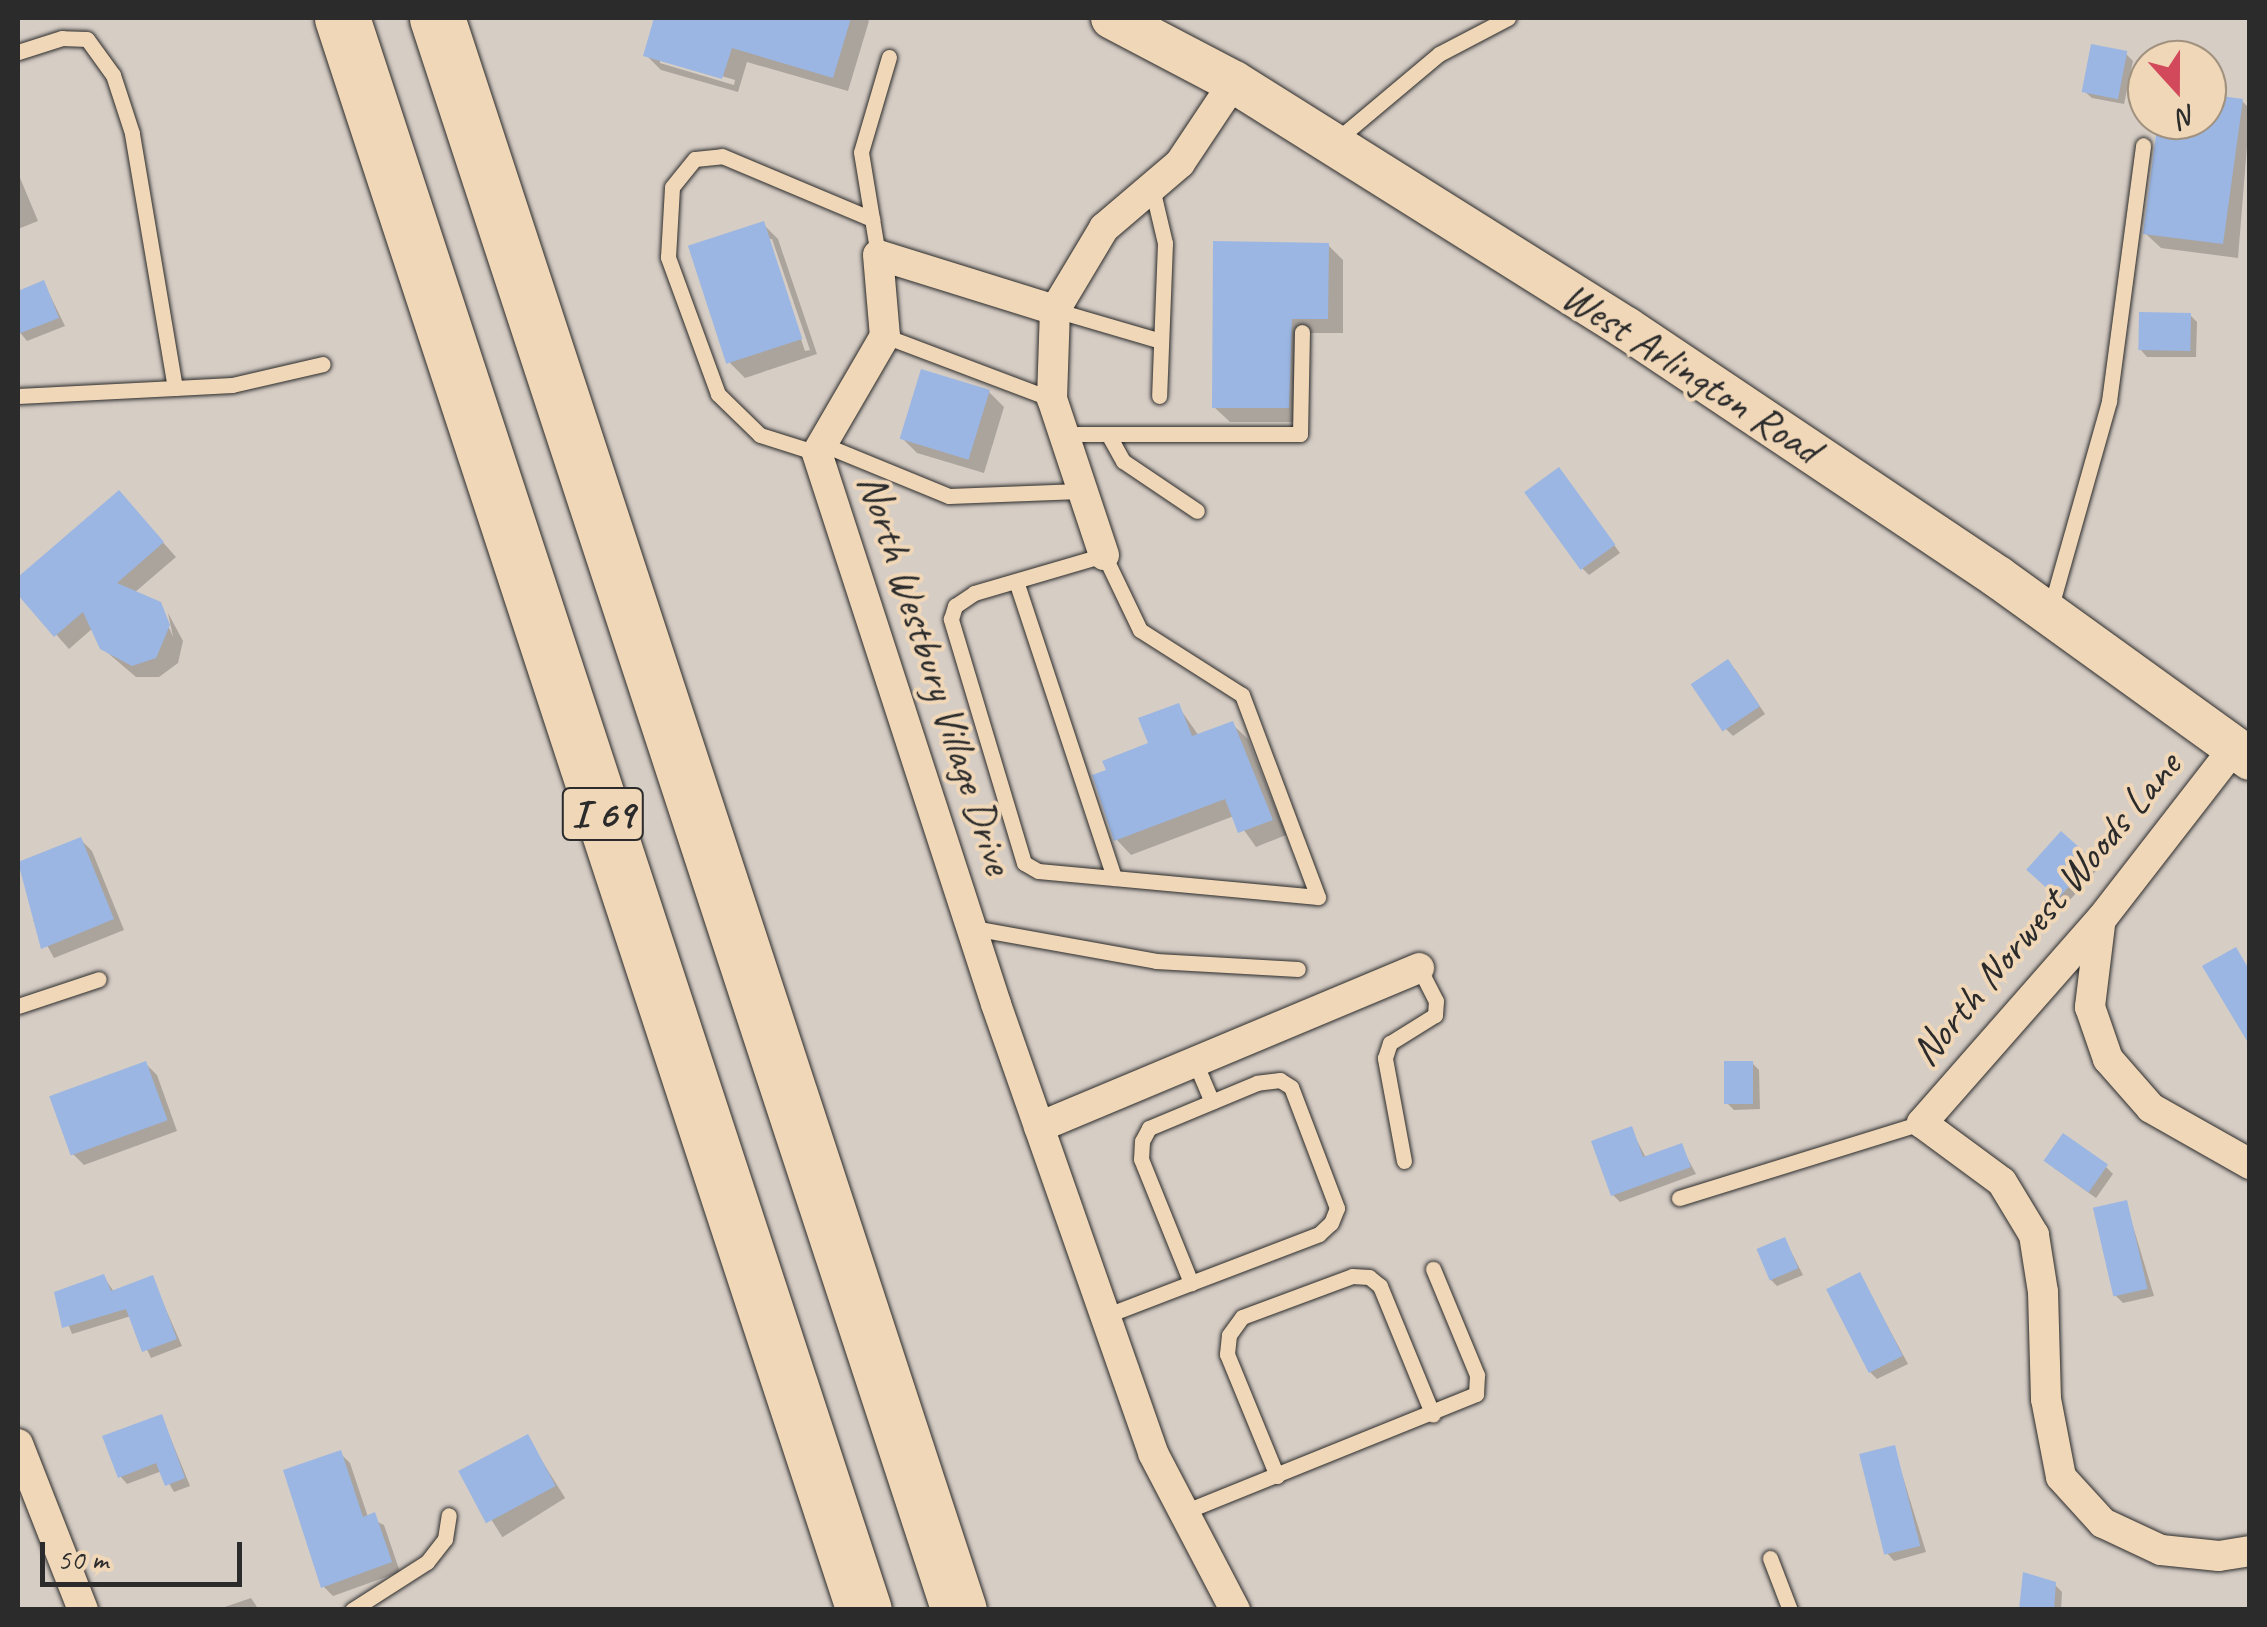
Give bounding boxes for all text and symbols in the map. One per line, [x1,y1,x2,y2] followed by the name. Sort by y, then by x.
[2127,40,2227,140] north arrow
[2173,97,2202,136] text: N
[1553,271,1829,475] street label: West Arlington Road
[846,468,1024,880] street label: North Westbury Village Drive
[1899,741,2193,1077] street label: North Norwest Woods Lane
[560,779,646,849] road number: I 69
[45,1522,248,1584] scale bar
[57,1540,108,1578] text: 50 m

